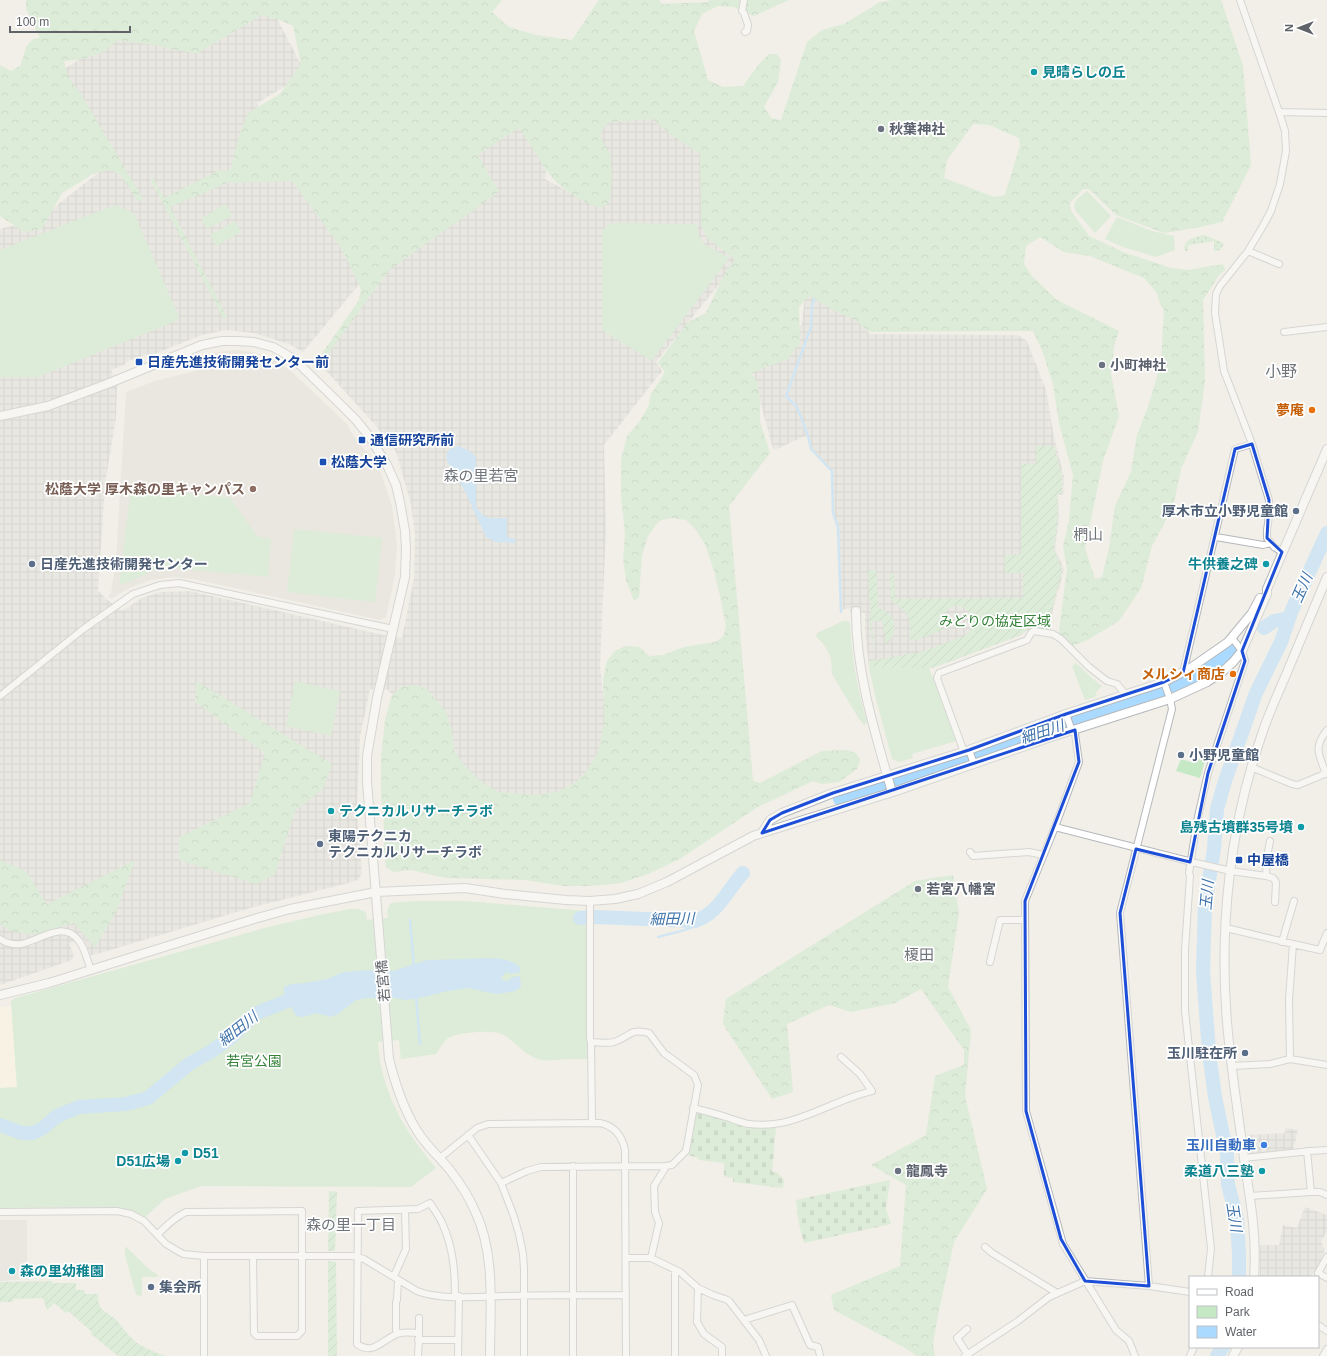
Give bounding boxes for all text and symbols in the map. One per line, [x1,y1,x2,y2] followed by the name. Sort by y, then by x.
[10,8,130,34] scale bar
[1279,8,1319,48] north arrow
[16,15,49,29] text: 100 m
[1283,24,1295,32] text: N
[1042,64,1126,80] place label: 見晴らしの丘
[1029,67,1039,77] marker: 見晴らしの丘
[889,121,945,137] place label: 秋葉神社
[876,124,886,134] marker: 秋葉神社
[147,354,329,370] place label: 日産先進技術開発センター前
[134,357,144,367] marker: 日産先進技術開発センター前
[1110,357,1166,373] place label: 小町神社
[1097,360,1107,370] marker: 小町神社
[1265,363,1297,380] district label: 小野
[1276,402,1304,418] place label: 夢庵
[1307,405,1317,415] marker: 夢庵
[370,432,454,448] place label: 通信研究所前
[357,435,367,445] marker: 通信研究所前
[331,454,387,470] place label: 松蔭大学
[318,457,328,467] marker: 松蔭大学
[443,467,519,484] district label: 森の里若宮
[45,481,245,497] place label: 松蔭大学 厚木森の里キャンパス
[248,484,258,494] marker: 松蔭大学 厚木森の里キャンパス
[1162,503,1288,519] place label: 厚木市立小野児童館
[1291,506,1301,516] marker: 厚木市立小野児童館
[1073,526,1103,543] district label: 椚山
[40,556,208,572] place label: 日産先進技術開発センター
[1188,556,1258,572] place label: 牛供養之碑
[27,559,37,569] marker: 日産先進技術開発センター
[1261,559,1271,569] marker: 牛供養之碑
[1288,569,1316,605] water label: 玉川
[939,613,1051,629] park label: みどりの協定区域
[1141,666,1225,682] place label: メルシィ商店
[1228,669,1238,679] marker: メルシィ商店
[1018,716,1068,747] water label: 細田川
[1189,747,1259,763] place label: 小野児童館
[1176,750,1186,760] marker: 小野児童館
[339,803,493,819] place label: テクニカルリサーチラボ
[326,806,336,816] marker: テクニカルリサーチラボ
[1179,819,1293,835] place label: 島残古墳群35号墳
[1296,822,1306,832] marker: 島残古墳群35号墳
[328,828,482,860] place label: 東陽テクニカ テクニカルリサーチラボ
[315,839,325,849] marker: 東陽テクニカ テクニカルリサーチラボ
[1247,852,1289,868] place label: 中屋橋
[1234,855,1244,865] marker: 中屋橋
[1197,877,1216,911] water label: 玉川
[926,881,996,897] place label: 若宮八幡宮
[913,884,923,894] marker: 若宮八幡宮
[649,910,697,927] water label: 細田川
[904,946,934,963] district label: 榎田
[373,959,393,1003] street label: 若宮橋
[215,1007,262,1049] water label: 細田川
[1167,1045,1237,1061] place label: 玉川駐在所
[1240,1048,1250,1058] marker: 玉川駐在所
[226,1053,282,1069] park label: 若宮公園
[1186,1137,1256,1153] place label: 玉川自動車
[1259,1140,1269,1150] marker: 玉川自動車
[193,1145,219,1161] place label: D51
[180,1148,190,1158] marker: D51
[116,1153,170,1169] place label: D51広場
[173,1156,183,1166] marker: D51広場
[906,1163,948,1179] place label: 龍鳳寺
[1184,1163,1254,1179] place label: 柔道八三塾
[893,1166,903,1176] marker: 龍鳳寺
[1257,1166,1267,1176] marker: 柔道八三塾
[1224,1201,1246,1235] water label: 玉川
[306,1216,396,1233] district label: 森の里一丁目
[20,1263,104,1279] place label: 森の里幼稚園
[7,1266,17,1276] marker: 森の里幼稚園
[1189,1276,1319,1348] legend
[159,1279,201,1295] place label: 集会所
[146,1282,156,1292] marker: 集会所
[1225,1285,1254,1299] text: Road
[1225,1305,1251,1319] text: Park
[1225,1325,1257,1339] text: Water

